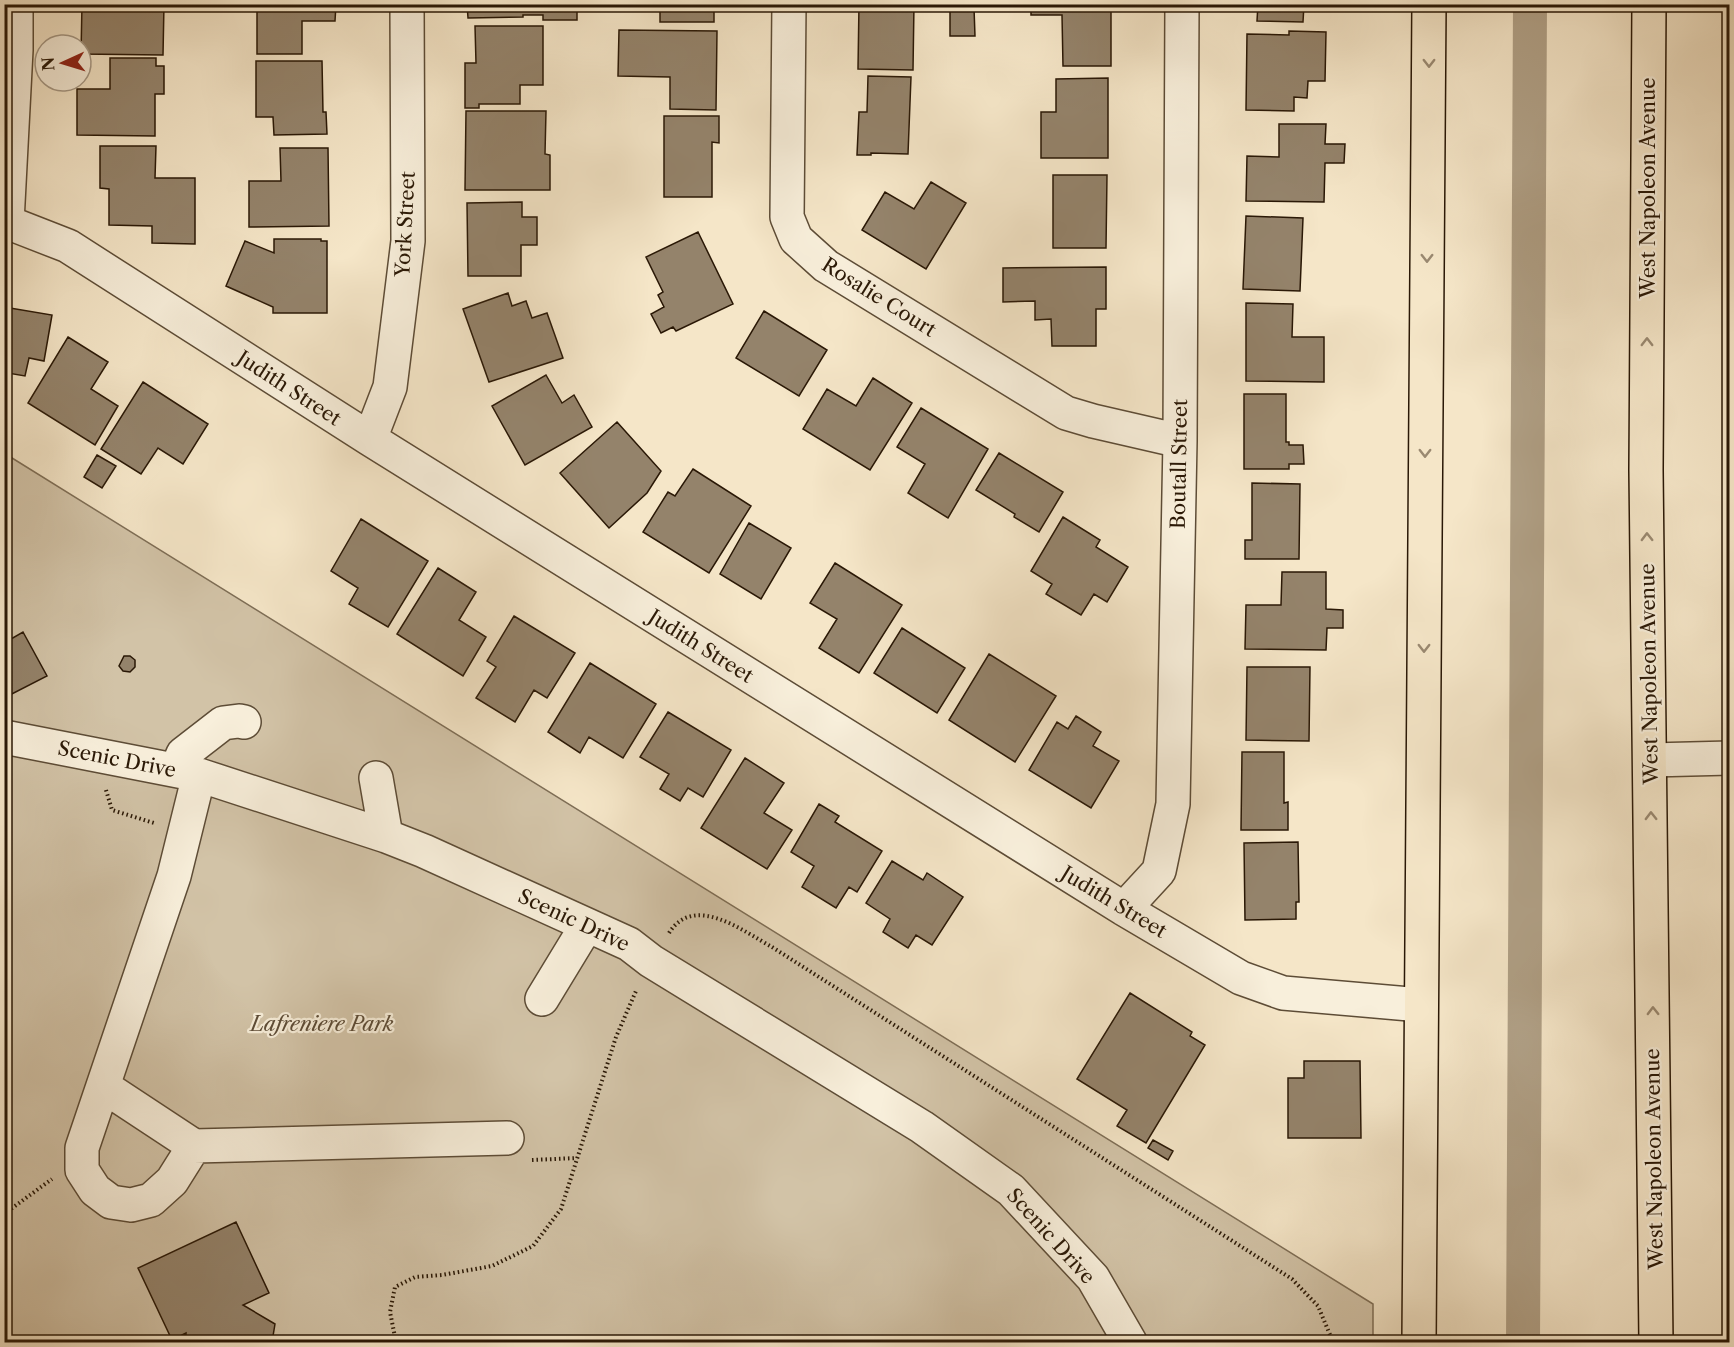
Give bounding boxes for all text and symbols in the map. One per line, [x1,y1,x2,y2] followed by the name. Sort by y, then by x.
[33,33,93,93] north arrow
[38,56,58,72] text: N
[1422,58,1435,67] one-way arrow
[1636,77,1660,300] street label: West Napoleon Avenue
[390,171,420,278] street label: York Street
[817,252,941,342] street label: Rosalie Court
[1421,253,1433,262] one-way arrow
[1641,338,1653,347] one-way arrow
[230,344,345,430] street label: Judith Street
[1166,399,1192,529] street label: Boutall Street
[1419,448,1431,457] one-way arrow
[1641,533,1653,542] one-way arrow
[1635,563,1663,786] street label: West Napoleon Avenue
[642,603,758,688] street label: Judith Street
[1418,643,1430,652] one-way arrow
[56,736,178,782] street label: Scenic Drive
[1645,812,1657,821] one-way arrow
[1054,859,1171,943] street label: Judith Street
[515,884,633,956] street label: Scenic Drive
[1647,1007,1659,1016] one-way arrow
[249,1012,394,1036] park label: Lafreniere Park
[1640,1048,1668,1271] street label: West Napoleon Avenue
[1002,1183,1100,1289] street label: Scenic Drive

